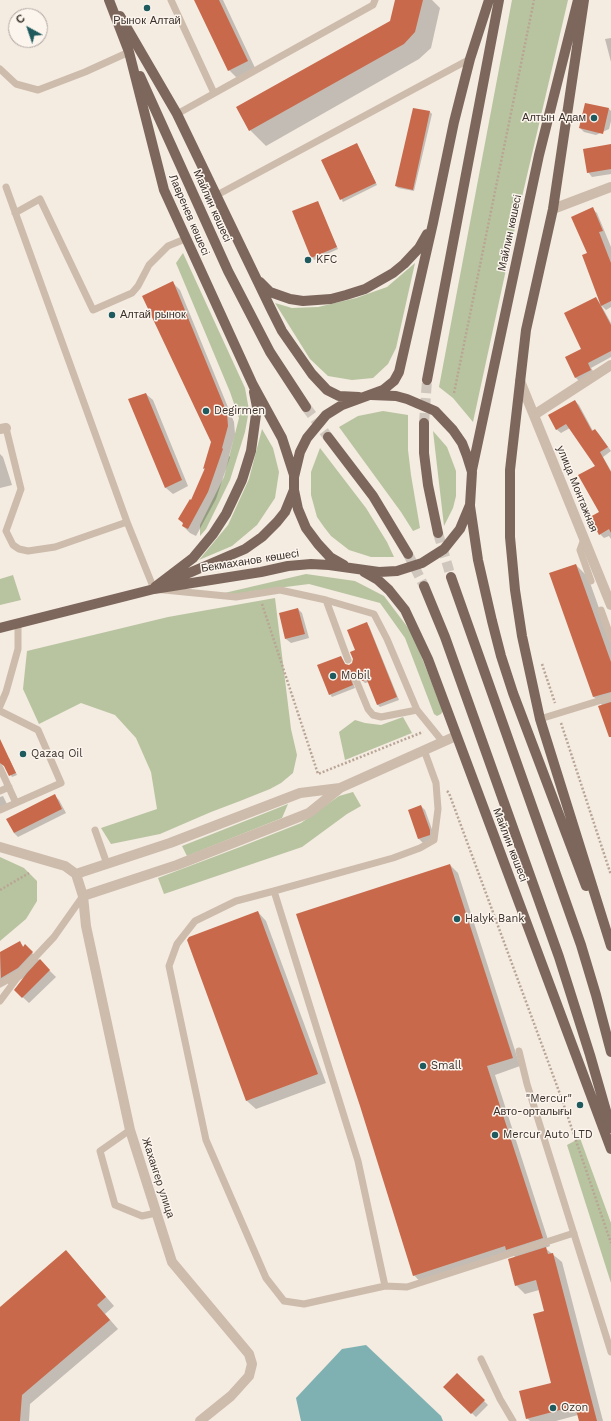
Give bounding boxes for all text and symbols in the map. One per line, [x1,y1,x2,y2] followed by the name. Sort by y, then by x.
[142,3,152,13] marker: Рынoк Алтай
[8,8,48,48] north arrow
[13,12,28,27] text: С
[113,14,181,28] place label: Рынoк Алтай
[522,111,586,125] place label: Алтын Адам
[589,113,599,123] marker: Алтын Адам
[190,168,234,244] street label: Майлин көшесі
[166,172,212,258] street label: Лавренев көшесі
[495,194,525,272] street label: Майлин көшесі
[316,253,337,267] place label: KFC
[303,255,313,265] marker: KFC
[120,308,186,322] place label: Алтай рынок
[107,310,117,320] marker: Алтай рынок
[214,404,265,418] place label: Degirmen
[201,406,211,416] marker: Degirmen
[554,444,600,534] street label: улица Монтажная
[200,547,300,575] street label: Бекмаханов көшесі
[341,669,370,683] place label: Mobil
[328,671,338,681] marker: Mobil
[31,747,83,761] place label: Qazaq Oil
[18,749,28,759] marker: Qazaq Oil
[490,806,530,884] street label: Майлин көшесі
[465,912,524,926] place label: Halyk Bank
[452,914,462,924] marker: Halyk Bank
[431,1059,461,1073] place label: Small
[418,1061,428,1071] marker: Small
[493,1092,572,1118] place label: "Mercur" Авто-орталығы
[575,1100,585,1110] marker: "Mercur" Авто-орталығы
[503,1128,593,1142] place label: Mercur Auto LTD
[490,1130,500,1140] marker: Mercur Auto LTD
[139,1136,177,1220] street label: Жахангер улица
[561,1401,588,1415] place label: Ozon
[548,1403,558,1413] marker: Ozon

